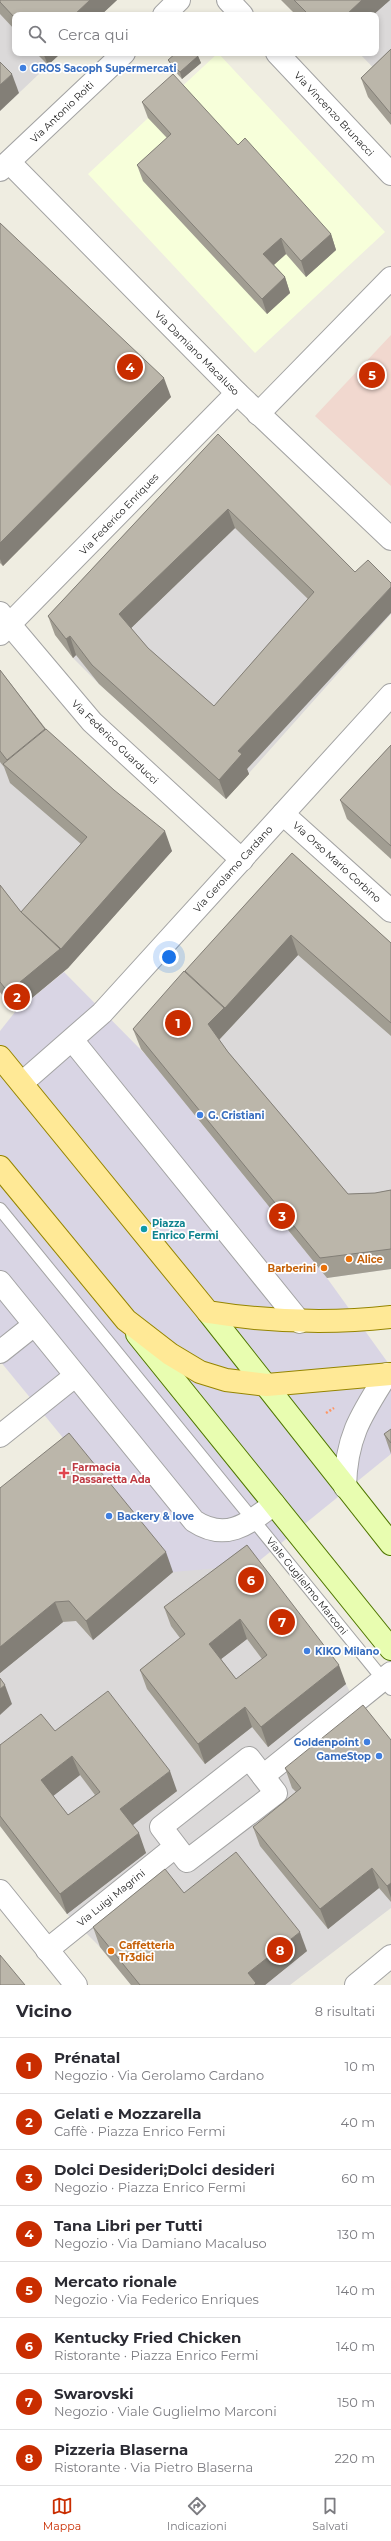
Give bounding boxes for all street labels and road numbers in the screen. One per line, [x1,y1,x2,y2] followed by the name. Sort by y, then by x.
[291,69,377,159] street label: Via Vincenzo Brunacci
[28,78,96,146] street label: Via Antonio Roiti
[152,308,242,398] street label: Via Damiano Macaluso
[77,470,161,558] street label: Via Federico Enriques
[69,697,161,787] street label: Via Federico Guarducci
[290,819,384,905] street label: Via Orso Mario Corbino
[191,823,275,915] street label: Via Gerolamo Cardano
[263,1534,351,1638] street label: Viale Guglielmo Marconi
[74,1867,148,1929] street label: Via Luigi Magrini

